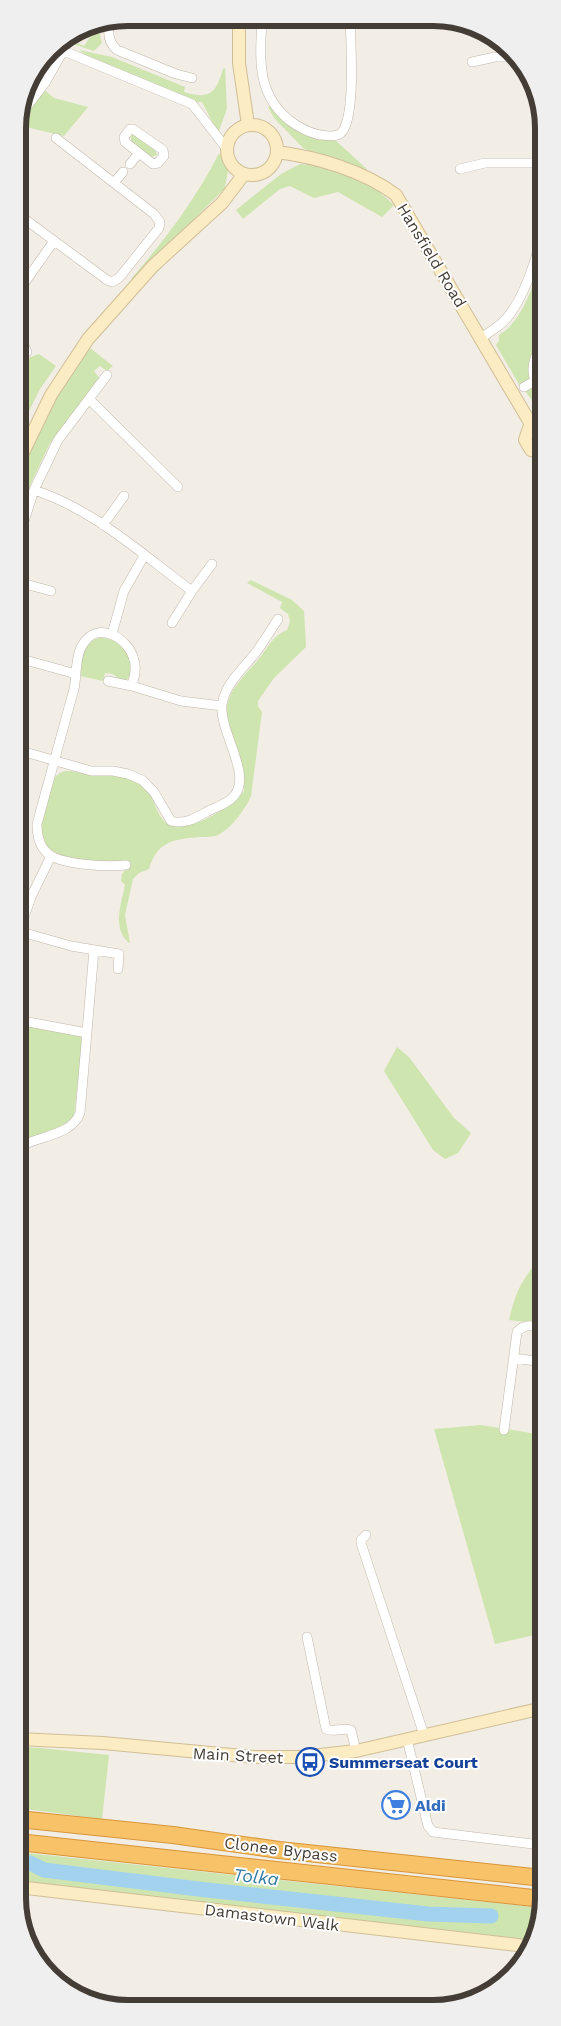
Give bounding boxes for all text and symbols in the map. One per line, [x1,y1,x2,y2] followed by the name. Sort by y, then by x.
[393,200,470,311] street label: Hansfield Road
[192,1744,284,1767] street label: Main Street
[295,1747,325,1777] bus stop icon: Summerseat Court
[329,1753,478,1772] place label: Summerseat Court
[381,1790,411,1820] supermarket icon: Aldi
[415,1796,446,1815] place label: Aldi
[223,1833,339,1866] street label: Clonee Bypass
[232,1864,280,1889] water label: Tolka
[204,1900,340,1935] street label: Damastown Walk

